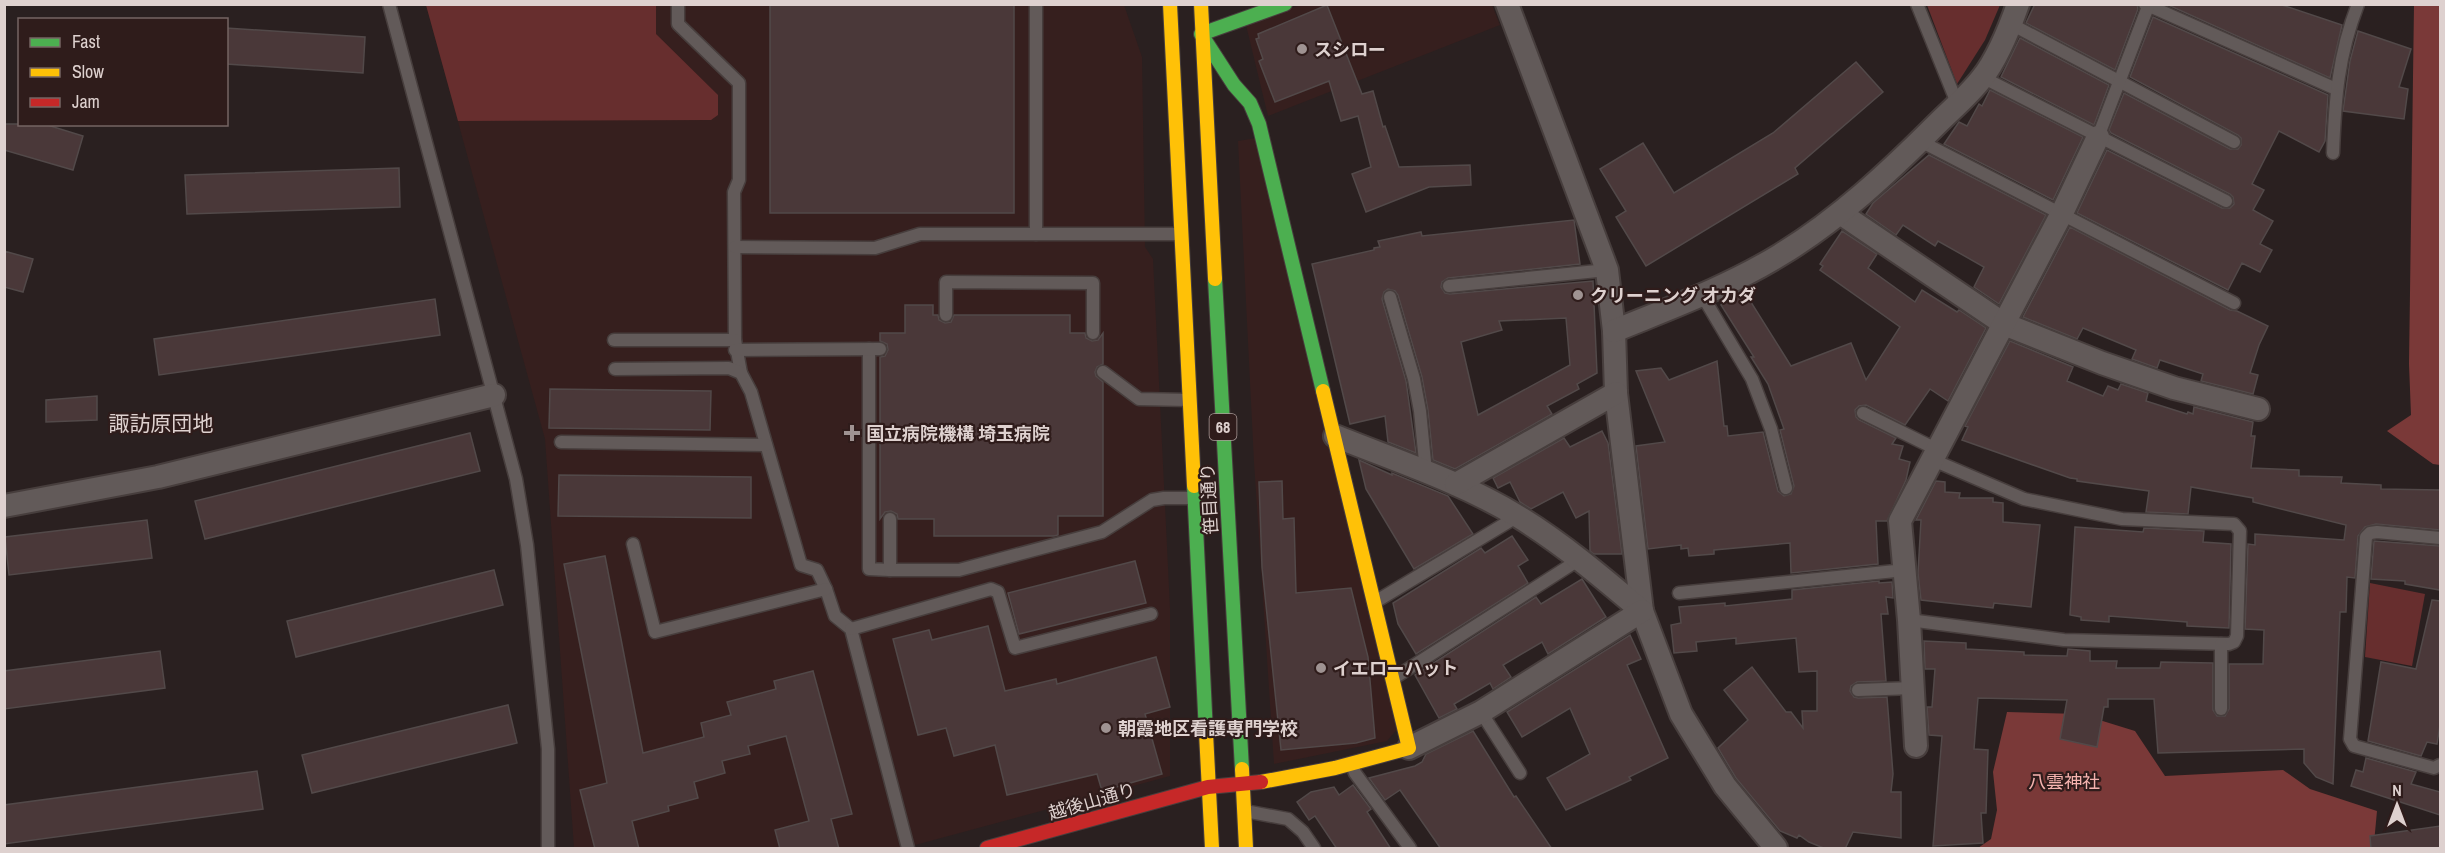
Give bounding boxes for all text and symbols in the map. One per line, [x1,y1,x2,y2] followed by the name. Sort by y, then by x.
[18,18,228,126] legend
[72,29,100,54] text: Fast
[1314,37,1386,62] place label: スシロー
[1295,42,1309,56] marker: スシロー
[72,59,104,84] text: Slow
[72,89,100,114] text: Jam
[1590,283,1756,308] place label: クリーニング オカダ
[1571,288,1585,302] marker: クリーニング オカダ
[109,409,214,438] district label: 諏訪原団地
[1210,414,1236,440] road number: 68
[866,421,1050,446] place label: 国立病院機構 埼玉病院
[843,424,861,442] marker: 国立病院機構 埼玉病院
[1195,462,1223,536] street label: 笹目通り
[1333,656,1458,681] place label: イエローハット
[1314,661,1328,675] marker: イエローハット
[1118,716,1298,741] place label: 朝霞地区看護専門学校
[1099,721,1113,735] marker: 朝霞地区看護専門学校
[2028,769,2100,794] park label: 八雲神社
[2367,775,2427,835] north arrow
[1045,777,1139,825] street label: 越後山通り
[2392,779,2402,801] text: N

